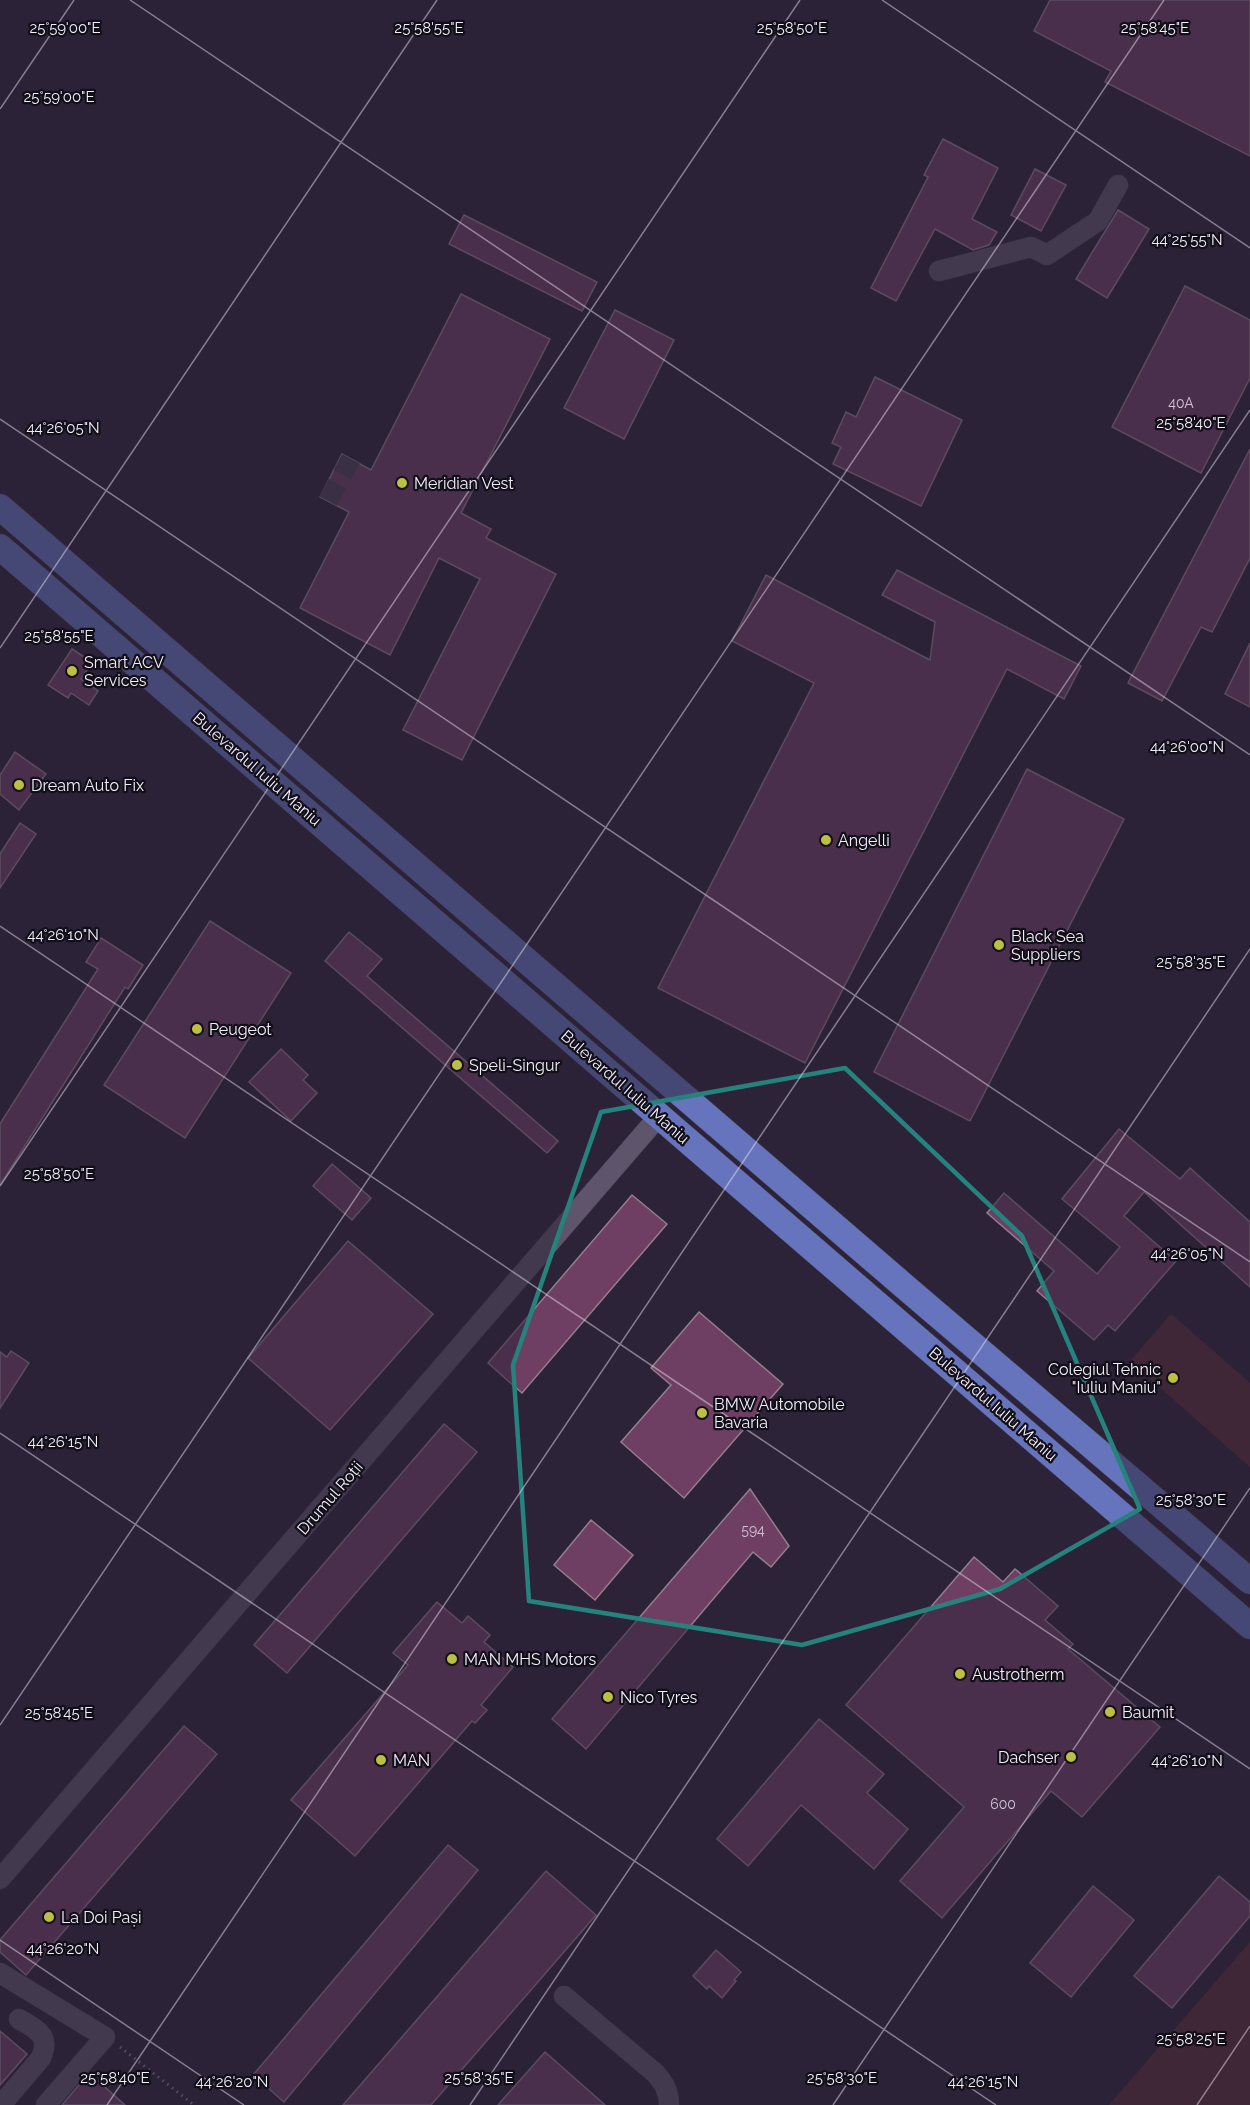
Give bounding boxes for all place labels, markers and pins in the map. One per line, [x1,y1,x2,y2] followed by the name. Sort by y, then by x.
[414,474,514,493] place label: Meridian Vest
[395,476,409,490] marker: Meridian Vest
[84,653,164,690] place label: Smart ACV Services
[65,664,79,678] marker: Smart ACV Services
[31,776,144,795] place label: Dream Auto Fix
[12,778,26,792] marker: Dream Auto Fix
[838,831,890,850] place label: Angelli
[819,833,833,847] marker: Angelli
[1011,927,1084,964] place label: Black Sea Suppliers
[992,938,1006,952] marker: Black Sea Suppliers
[209,1020,272,1039] place label: Peugeot
[190,1022,204,1036] marker: Peugeot
[469,1056,560,1075] place label: Speli-Singur
[450,1058,464,1072] marker: Speli-Singur
[1048,1360,1161,1397] place label: Colegiul Tehnic "Iuliu Maniu"
[1166,1371,1180,1385] marker: Colegiul Tehnic "Iuliu Maniu"
[714,1395,845,1432] place label: BMW Automobile Bavaria
[695,1406,709,1420] marker: BMW Automobile Bavaria
[464,1650,597,1669] place label: MAN MHS Motors
[445,1652,459,1666] marker: MAN MHS Motors
[972,1665,1064,1684] place label: Austrotherm
[953,1667,967,1681] marker: Austrotherm
[620,1688,698,1707] place label: Nico Tyres
[601,1690,615,1704] marker: Nico Tyres
[1122,1703,1175,1722] place label: Baumit
[1103,1705,1117,1719] marker: Baumit
[998,1748,1059,1767] place label: Dachser
[1064,1750,1078,1764] marker: Dachser
[393,1751,430,1770] place label: MAN
[374,1753,388,1767] marker: MAN
[61,1908,141,1927] place label: La Doi Pași
[42,1910,56,1924] marker: La Doi Pași

